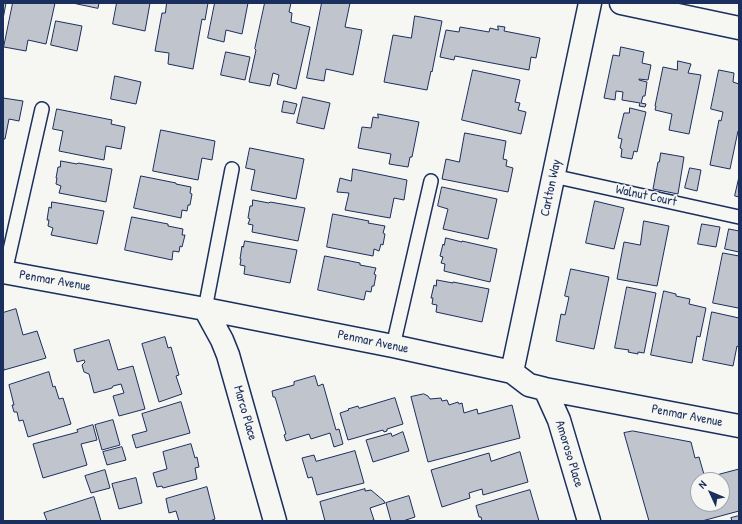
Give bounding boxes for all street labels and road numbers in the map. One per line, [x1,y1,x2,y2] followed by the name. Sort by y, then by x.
[537,158,565,218] street label: Carlton Way
[614,182,678,210] street label: Walnut Court
[18,267,92,295] street label: Penmar Avenue
[336,327,410,357] street label: Penmar Avenue
[230,384,260,442] street label: Marco Place
[650,401,724,431] street label: Penmar Avenue
[551,419,587,489] street label: Amoroso Place

